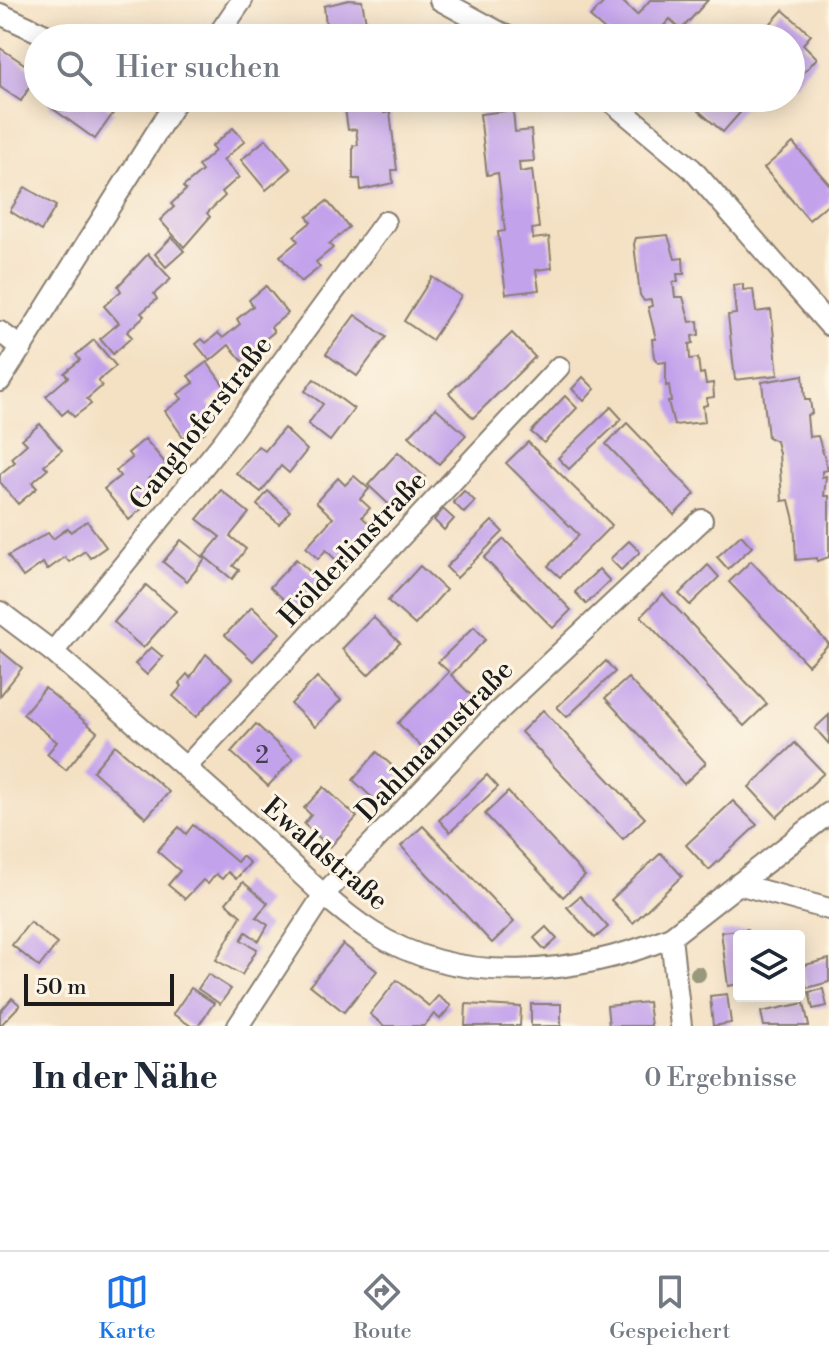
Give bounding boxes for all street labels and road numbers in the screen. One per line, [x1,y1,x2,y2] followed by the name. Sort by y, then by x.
[122,329,280,517] street label: Ganghoferstraße
[272,464,434,634] street label: Hölderlinstraße
[349,653,521,829] street label: Dahlmannstraße
[255,790,395,918] street label: Ewaldstraße

